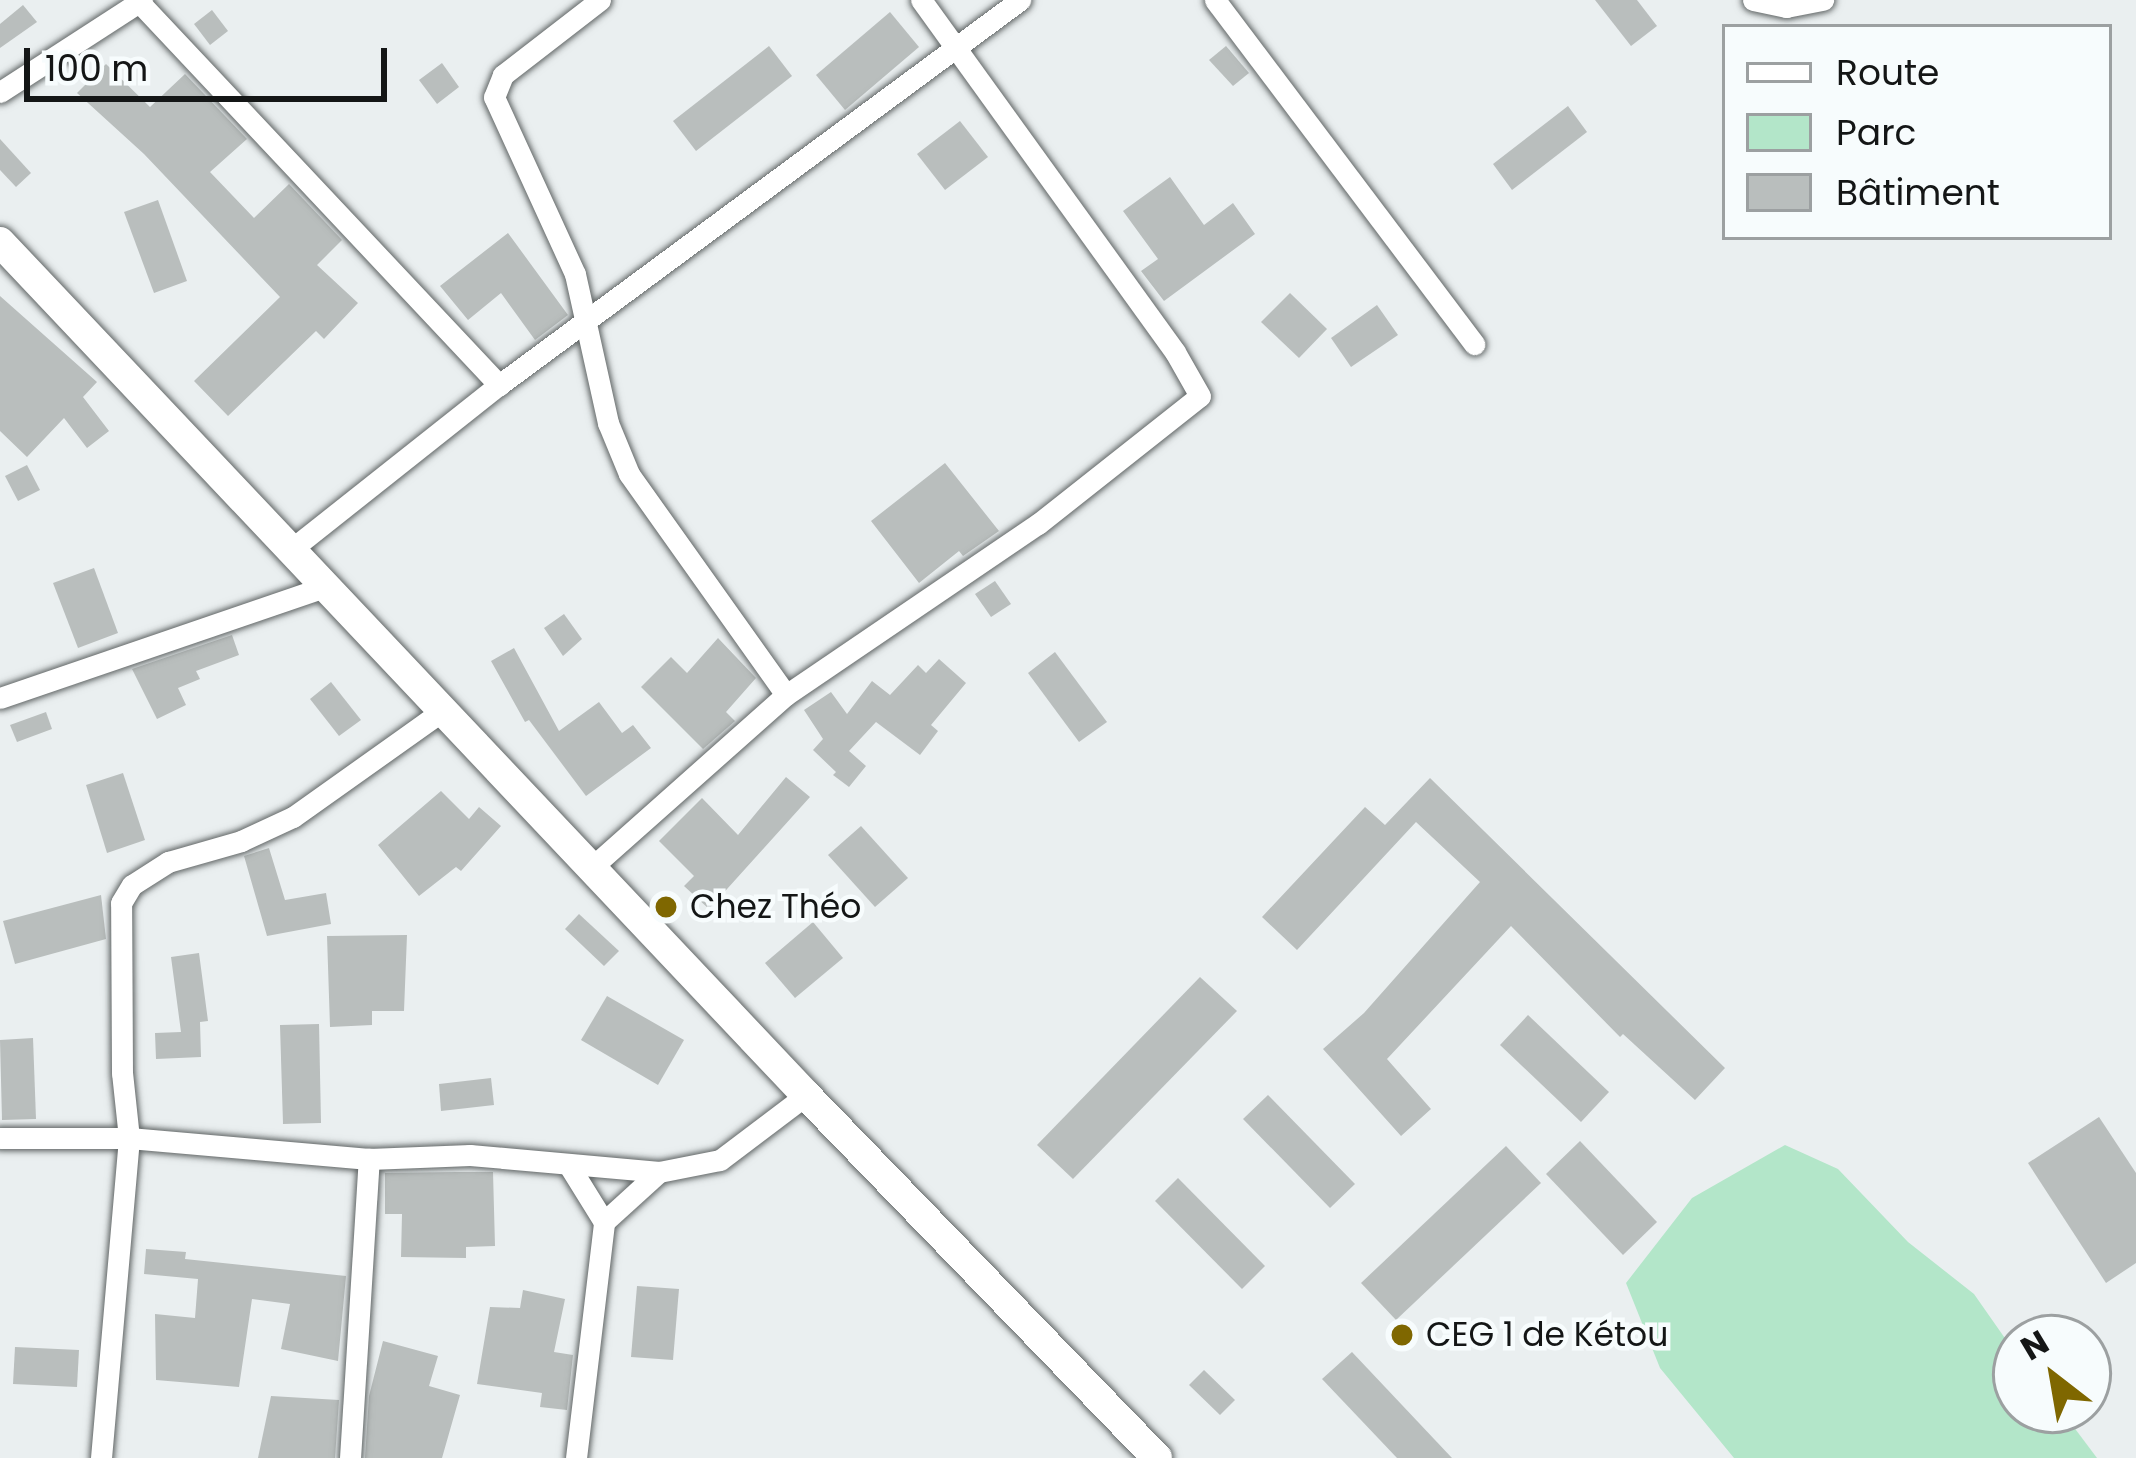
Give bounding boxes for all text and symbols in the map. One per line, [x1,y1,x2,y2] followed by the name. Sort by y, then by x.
[30,24,393,98] scale bar
[1722,24,2112,240] legend
[45,43,148,94] text: 100 m
[1836,47,1939,98] text: Route
[1836,107,1916,158] text: Parc
[1836,167,2000,218] text: Bâtiment
[690,887,861,927] place label: Chez Théo
[653,894,679,920] marker: Chez Théo
[1992,1314,2112,1434] north arrow
[1426,1315,1668,1355] place label: CEG 1 de Kétou
[2012,1319,2057,1372] text: N
[1389,1322,1415,1348] marker: CEG 1 de Kétou

